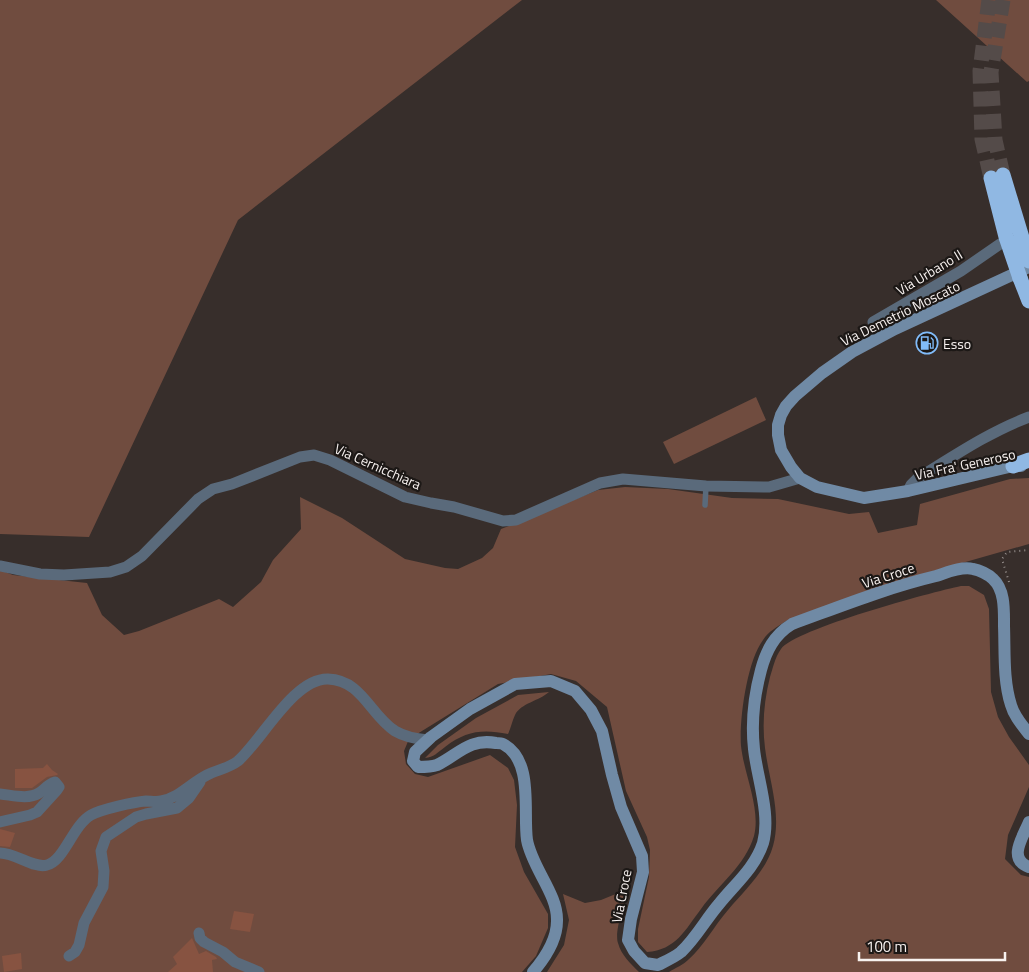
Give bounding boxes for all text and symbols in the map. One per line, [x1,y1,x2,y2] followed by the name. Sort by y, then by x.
[892,244,966,300] street label: Via Urbano II
[837,275,963,351] street label: Via Demetrio Moscato
[915,331,939,355] fuel station icon: Esso
[943,333,971,354] place label: Esso
[331,438,425,494] street label: Via Cernicchiara
[913,443,1017,485] street label: Via Fra' Generoso
[859,557,917,593] street label: Via Croce
[606,867,636,925] street label: Via Croce
[859,930,1005,962] scale bar
[866,935,907,958] text: 100 m

